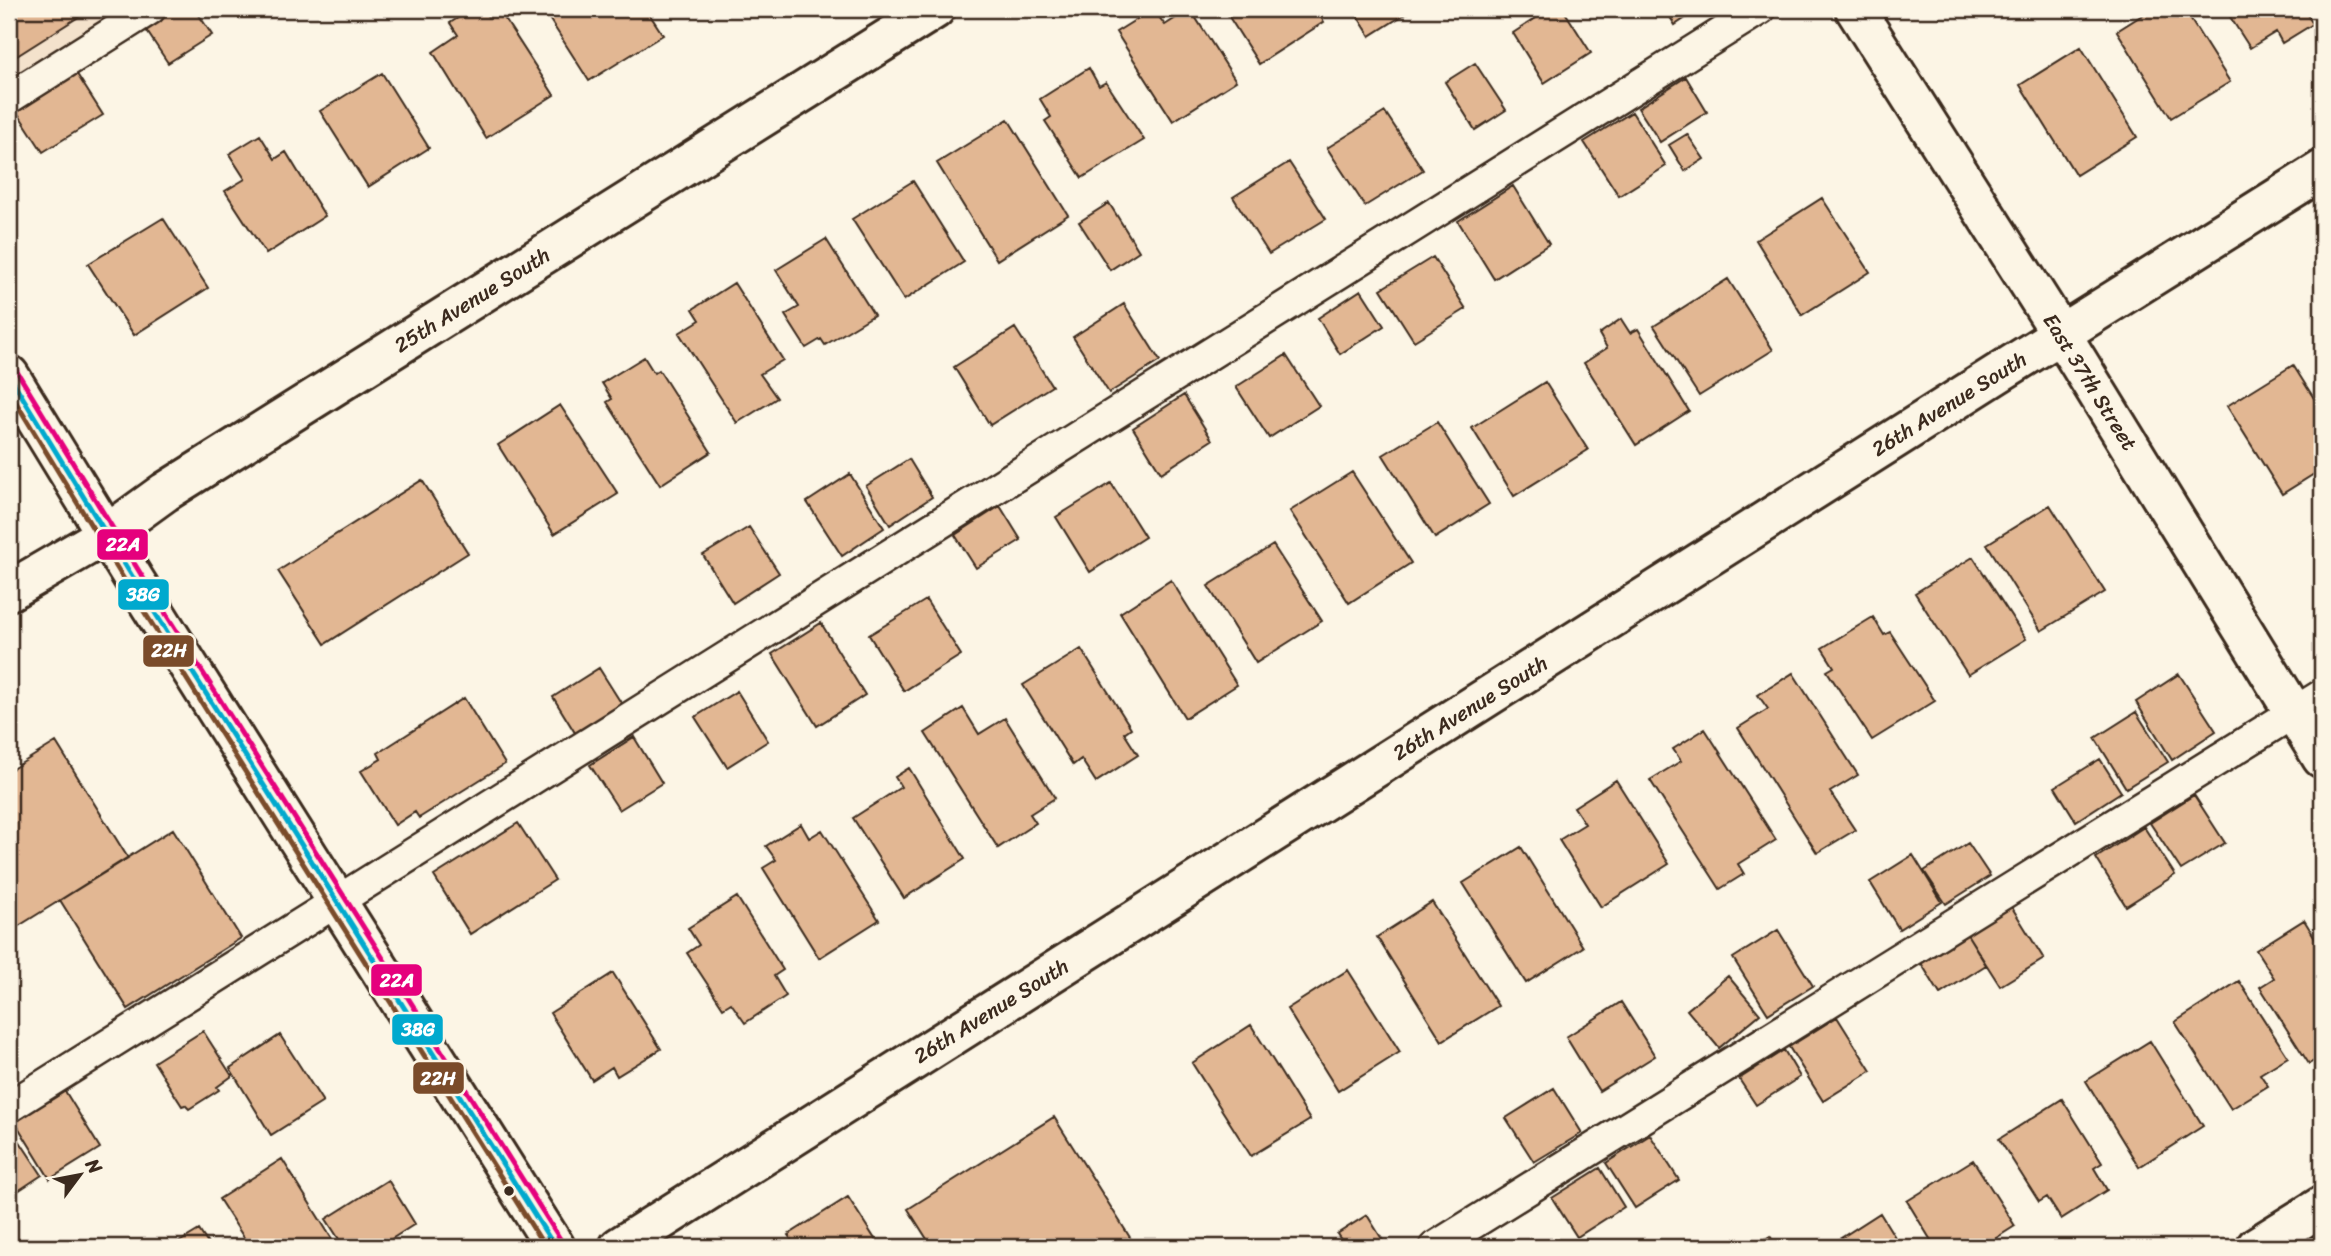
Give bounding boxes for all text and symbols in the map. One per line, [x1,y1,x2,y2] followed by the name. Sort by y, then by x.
[386,237,558,363] street label: 25th Avenue South
[2032,305,2148,459] street label: East 37th Street
[1864,341,2034,467] street label: 26th Avenue South
[96,528,149,561] line badge: 22A
[105,528,140,561] text: 22A
[117,578,170,611] line badge: 38G
[125,578,161,611] text: 38G
[142,634,195,668] line badge: 22H
[150,634,187,667] text: 22H
[1385,645,1555,771] street label: 26th Avenue South
[906,948,1076,1074] street label: 26th Avenue South
[370,963,423,997] line badge: 22A
[379,964,414,997] text: 22A
[391,1013,444,1046] line badge: 38G
[400,1013,436,1046] text: 38G
[412,1061,465,1095] line badge: 22H
[419,1062,456,1095] text: 22H
[46,1140,116,1210] north arrow
[76,1151,112,1181] text: N
[502,1184,516,1198] unlabelled marker

